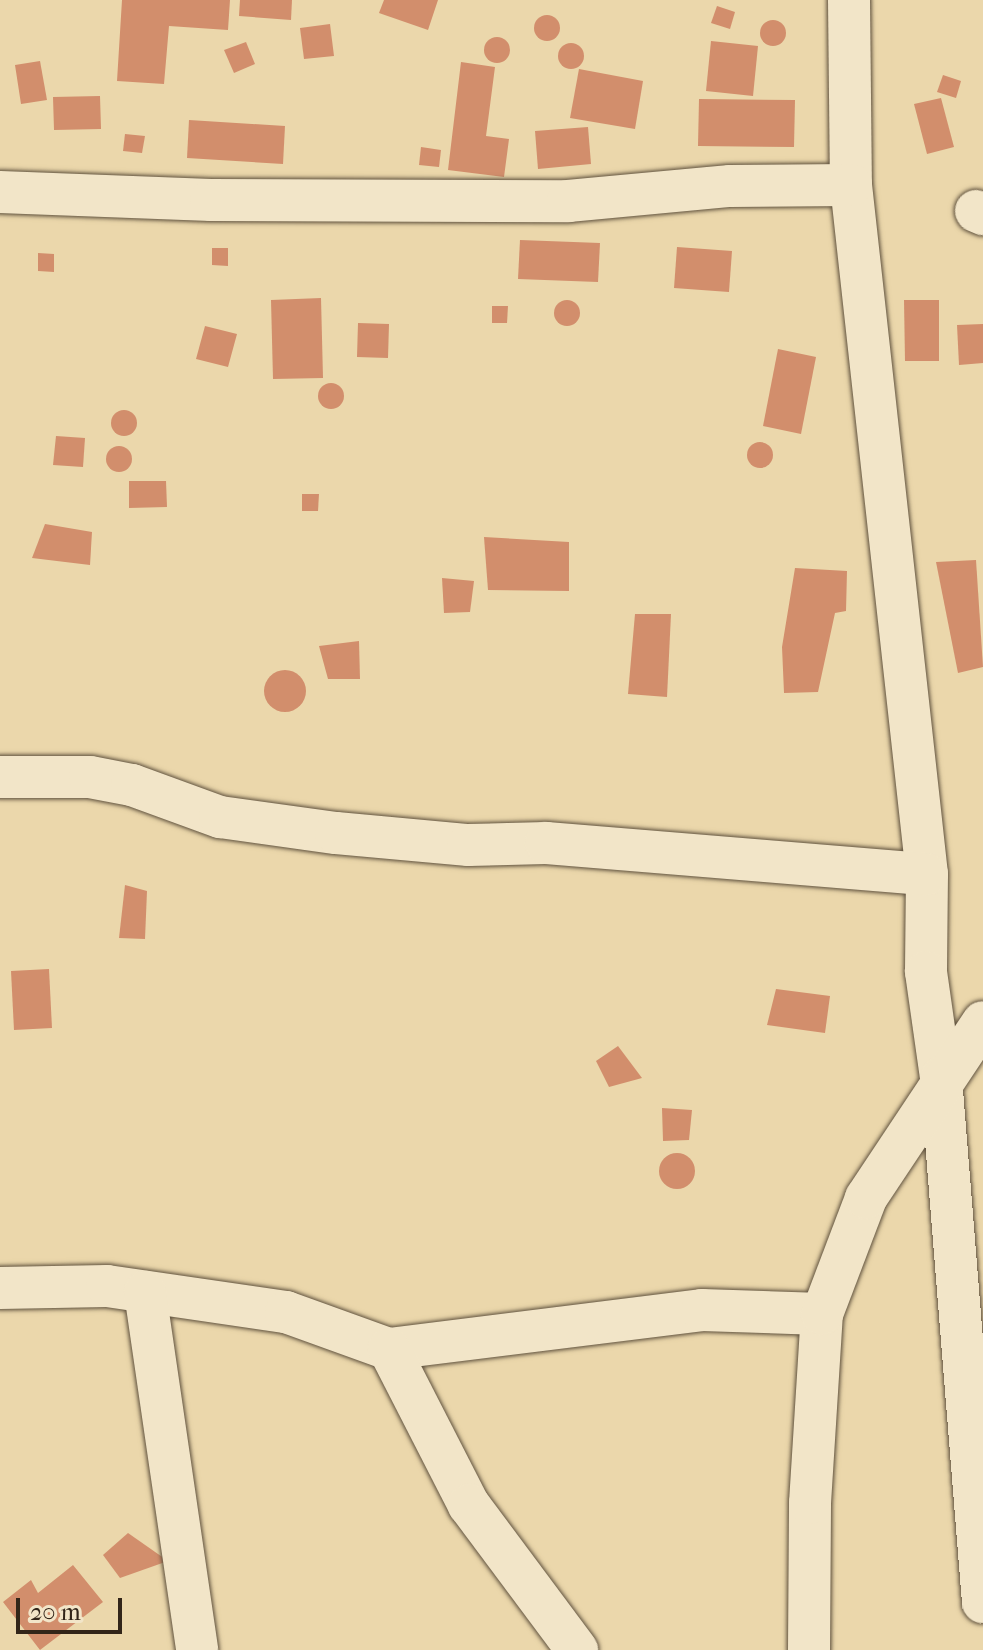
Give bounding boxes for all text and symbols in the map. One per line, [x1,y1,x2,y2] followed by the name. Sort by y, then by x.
[20,1582,126,1632] scale bar
[30,1598,81,1626] text: 20 m

